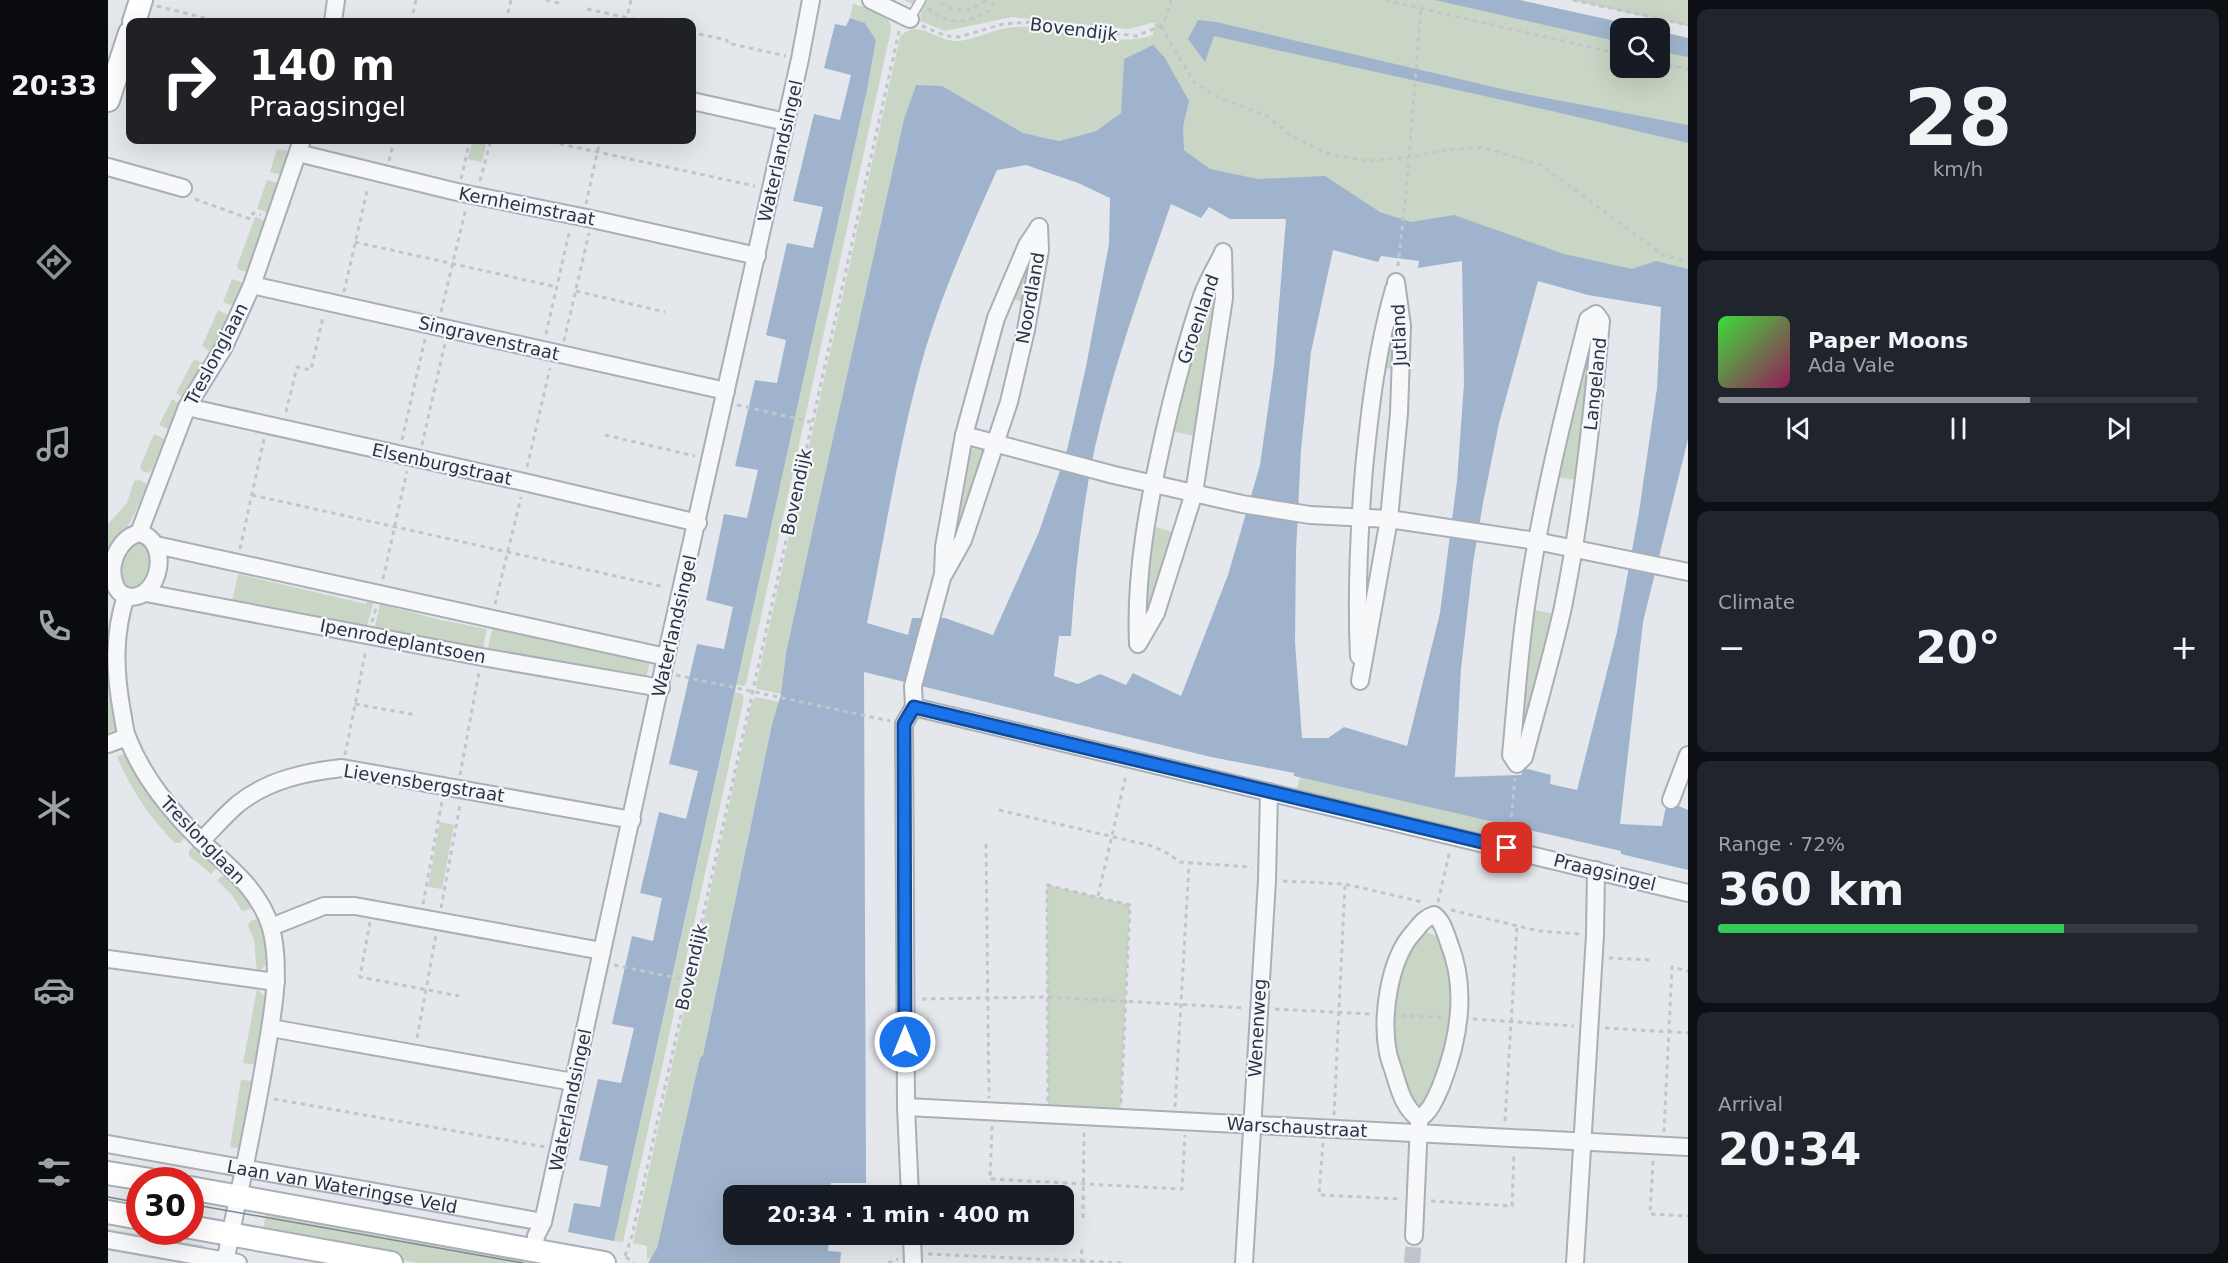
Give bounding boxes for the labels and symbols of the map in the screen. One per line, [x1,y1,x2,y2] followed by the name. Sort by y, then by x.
[1029,13,1120,45] street label: Bovendijk
[753,78,807,224] street label: Waterlandsingel
[457,182,597,230] street label: Kernheimstraat
[1012,250,1048,346] street label: Noordland
[1173,271,1223,367] street label: Groenland
[180,299,252,410] street label: Treslonglaan
[1387,303,1411,368] street label: Jutland
[417,312,561,364] street label: Singravenstraat
[1580,336,1610,432] street label: Langeland
[370,439,514,489] street label: Elsenburgstraat
[777,446,816,537] street label: Bovendijk
[647,553,701,699] street label: Waterlandsingel
[318,615,488,667] street label: Ipenrodeplantsoen
[342,760,506,806] street label: Lievensbergstraat
[155,791,250,888] street label: Treslonglaan
[1481,822,1532,873] pin
[1552,849,1658,895] street label: Praagsingel
[671,921,711,1012] street label: Bovendijk
[1244,978,1270,1078] street label: Wenenweg
[873,1010,937,1074] position arrow
[545,1027,595,1173] street label: Waterlandsingel
[1226,1113,1368,1141] street label: Warschaustraat
[225,1155,459,1217] street label: Laan van Wateringse Veld
[126,1167,204,1245] speed limit sign: 30

